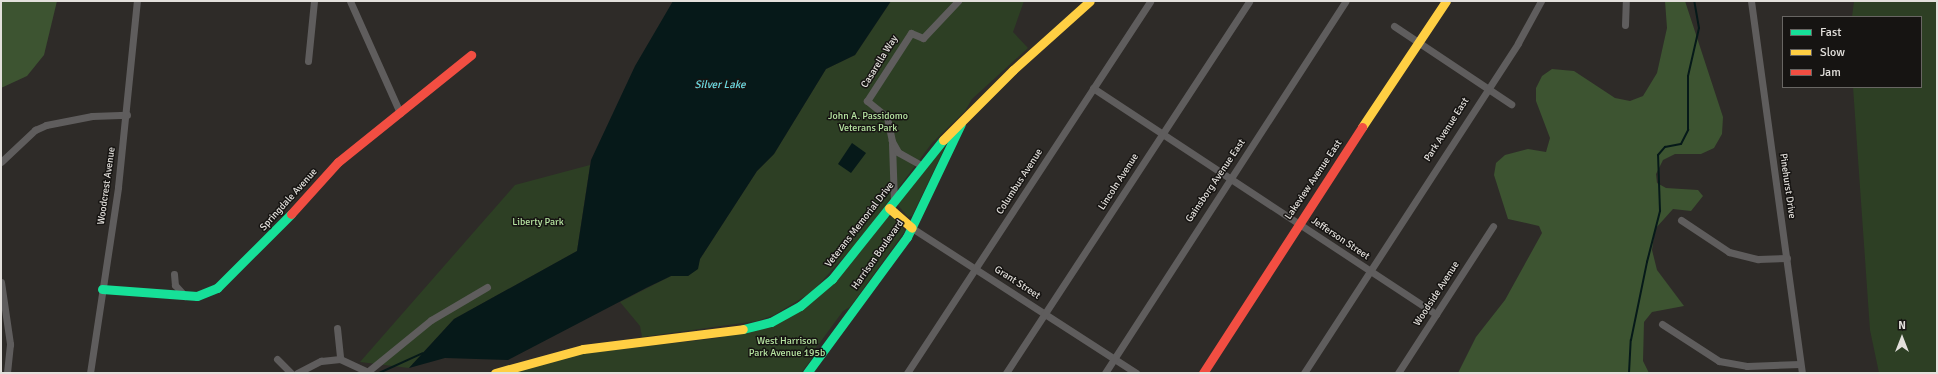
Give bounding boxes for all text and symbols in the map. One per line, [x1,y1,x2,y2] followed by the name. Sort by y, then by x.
[1782,16,1922,88] legend
[1820,25,1841,40] text: Fast
[859,33,901,91] street label: Casarella Way
[1820,45,1845,60] text: Slow
[1820,65,1841,80] text: Jam
[694,78,746,92] water label: Silver Lake
[1422,96,1472,164] street label: Park Avenue East
[828,110,908,134] park label: John A. Passidomo Veterans Park
[1184,137,1248,225] street label: Gainsborg Avenue East
[1283,138,1345,222] street label: Lakeview Avenue East
[96,146,118,226] street label: Woodcrest Avenue
[994,147,1046,217] street label: Columbus Avenue
[1096,152,1142,212] street label: Lincoln Avenue
[1776,153,1798,219] street label: Pinehurst Drive
[258,166,320,234] street label: Springdale Avenue
[823,180,897,270] street label: Veterans Memorial Drive
[1309,215,1371,263] street label: Jefferson Street
[512,217,564,229] park label: Liberty Park
[850,218,906,292] street label: Harrison Boulevard
[1412,259,1462,329] street label: Woodside Avenue
[992,264,1042,302] street label: Grant Street
[1882,318,1922,358] north arrow
[1898,319,1906,332] text: N
[749,335,825,358] park label: West Harrison Park Avenue 195b

